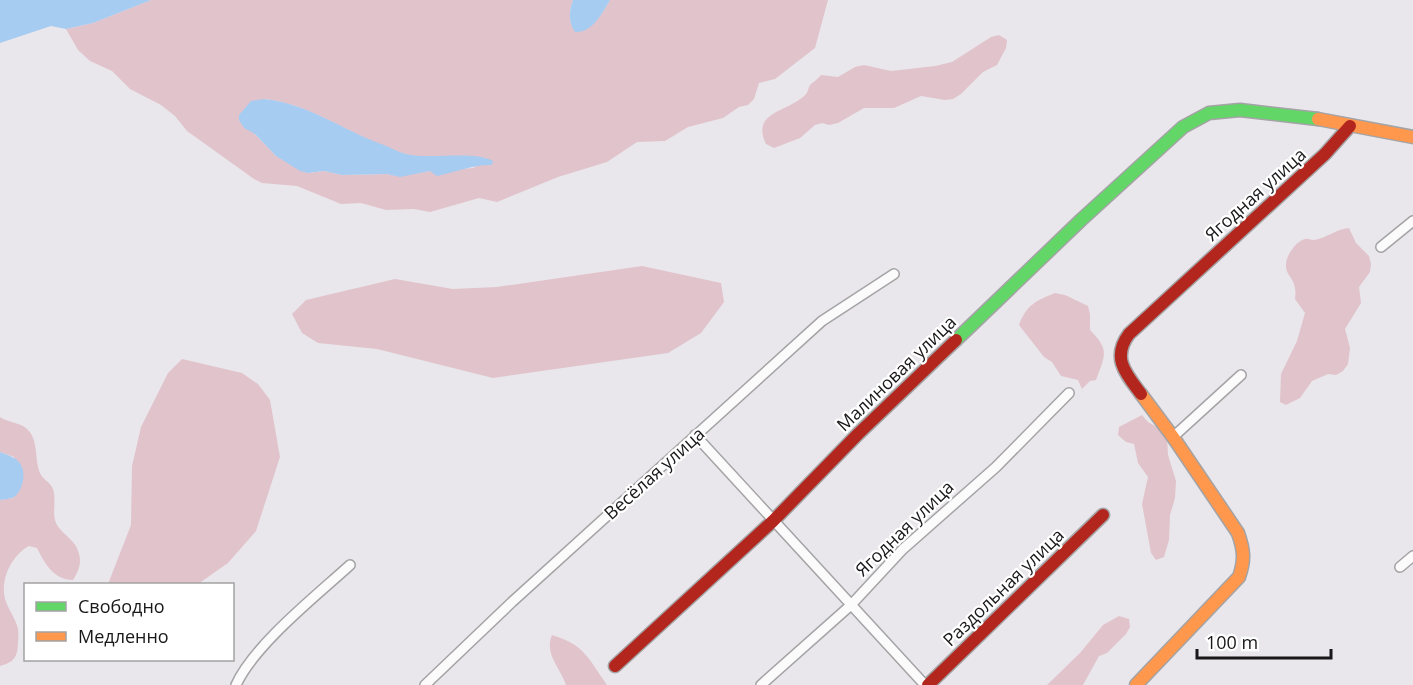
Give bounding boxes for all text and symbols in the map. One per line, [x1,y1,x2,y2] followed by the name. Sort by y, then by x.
[1199,142,1311,246] street label: Ягодная улица
[831,310,961,436] street label: Малиновая улица
[599,421,709,525] street label: Весёлая улица
[849,475,959,581] street label: Ягодная улица
[937,523,1069,651] street label: Раздольная улица
[24,583,234,661] legend
[78,594,165,618] text: Свободно
[1197,622,1330,660] scale bar
[78,624,169,648] text: Медленно
[1206,630,1258,654] text: 100 m

